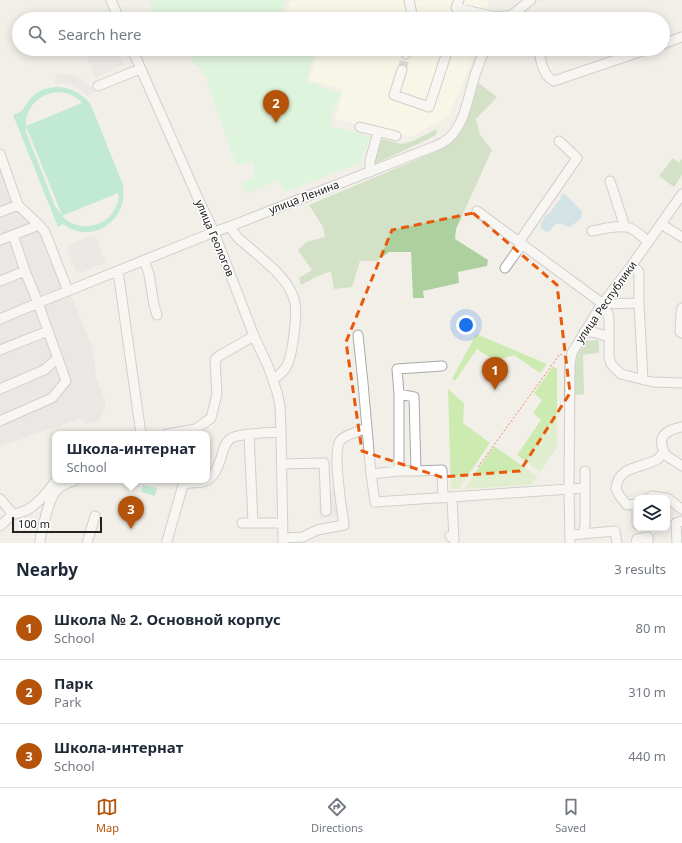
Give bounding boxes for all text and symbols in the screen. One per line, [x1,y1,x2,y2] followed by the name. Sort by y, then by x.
[12,12,670,56] search box
[26,23,48,45] icon: search
[58,24,141,44] text: Search here
[263,90,289,123] pin: 2
[266,176,341,217] street label: улица Ленина
[192,197,238,279] street label: улица Геологов
[572,258,640,346] street label: улица Республики
[456,315,476,335] your location
[482,357,508,390] pin: 1
[52,431,210,483] popup
[66,438,196,458] text: Школа-интернат
[66,458,107,476] text: School
[634,495,670,531] map controls
[634,495,670,531] button: layers
[118,496,144,529] pin: 3
[12,515,102,534] scale bar
[18,516,50,531] text: 100 m
[16,558,78,581] text: Nearby
[614,560,666,578] text: 3 results
[54,609,281,629] text: Школа № 2. Основной корпус
[25,619,33,637] text: 1
[636,619,666,637] text: 80 m
[54,629,95,647] text: School
[54,673,93,693] text: Парк
[25,683,33,701] text: 2
[628,683,666,701] text: 310 m
[54,693,81,711] text: Park
[54,737,183,757] text: Школа-интернат
[25,747,33,765] text: 3
[628,747,666,765] text: 440 m
[54,757,95,775] text: School
[96,796,119,835] tab: Map
[311,796,363,835] tab: Directions
[555,796,586,835] tab: Saved

